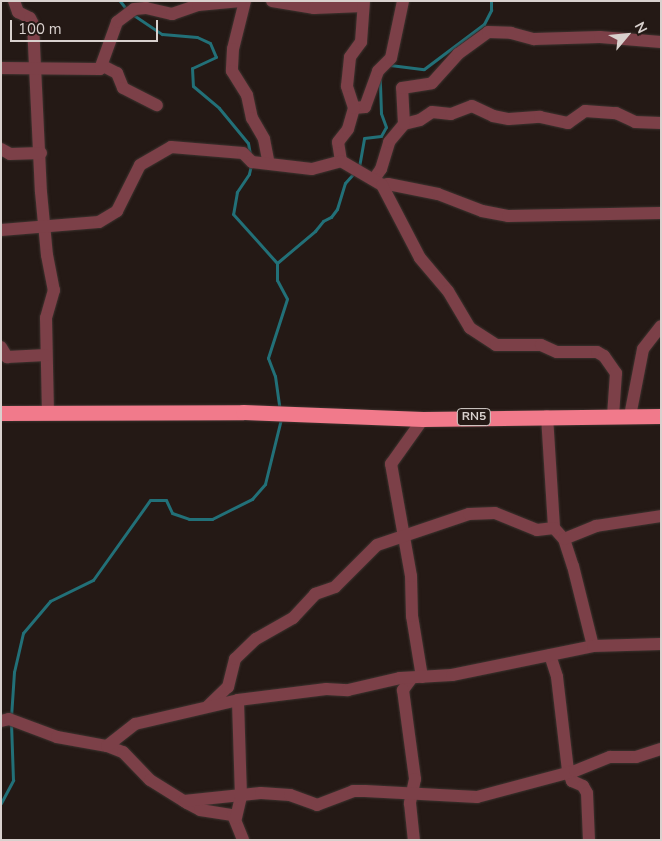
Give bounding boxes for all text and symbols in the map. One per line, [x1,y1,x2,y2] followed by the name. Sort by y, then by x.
[12,10,160,42] scale bar
[602,10,652,60] north arrow
[18,19,62,39] text: 100 m
[630,19,652,37] text: N
[456,408,492,427] road number: RN5

